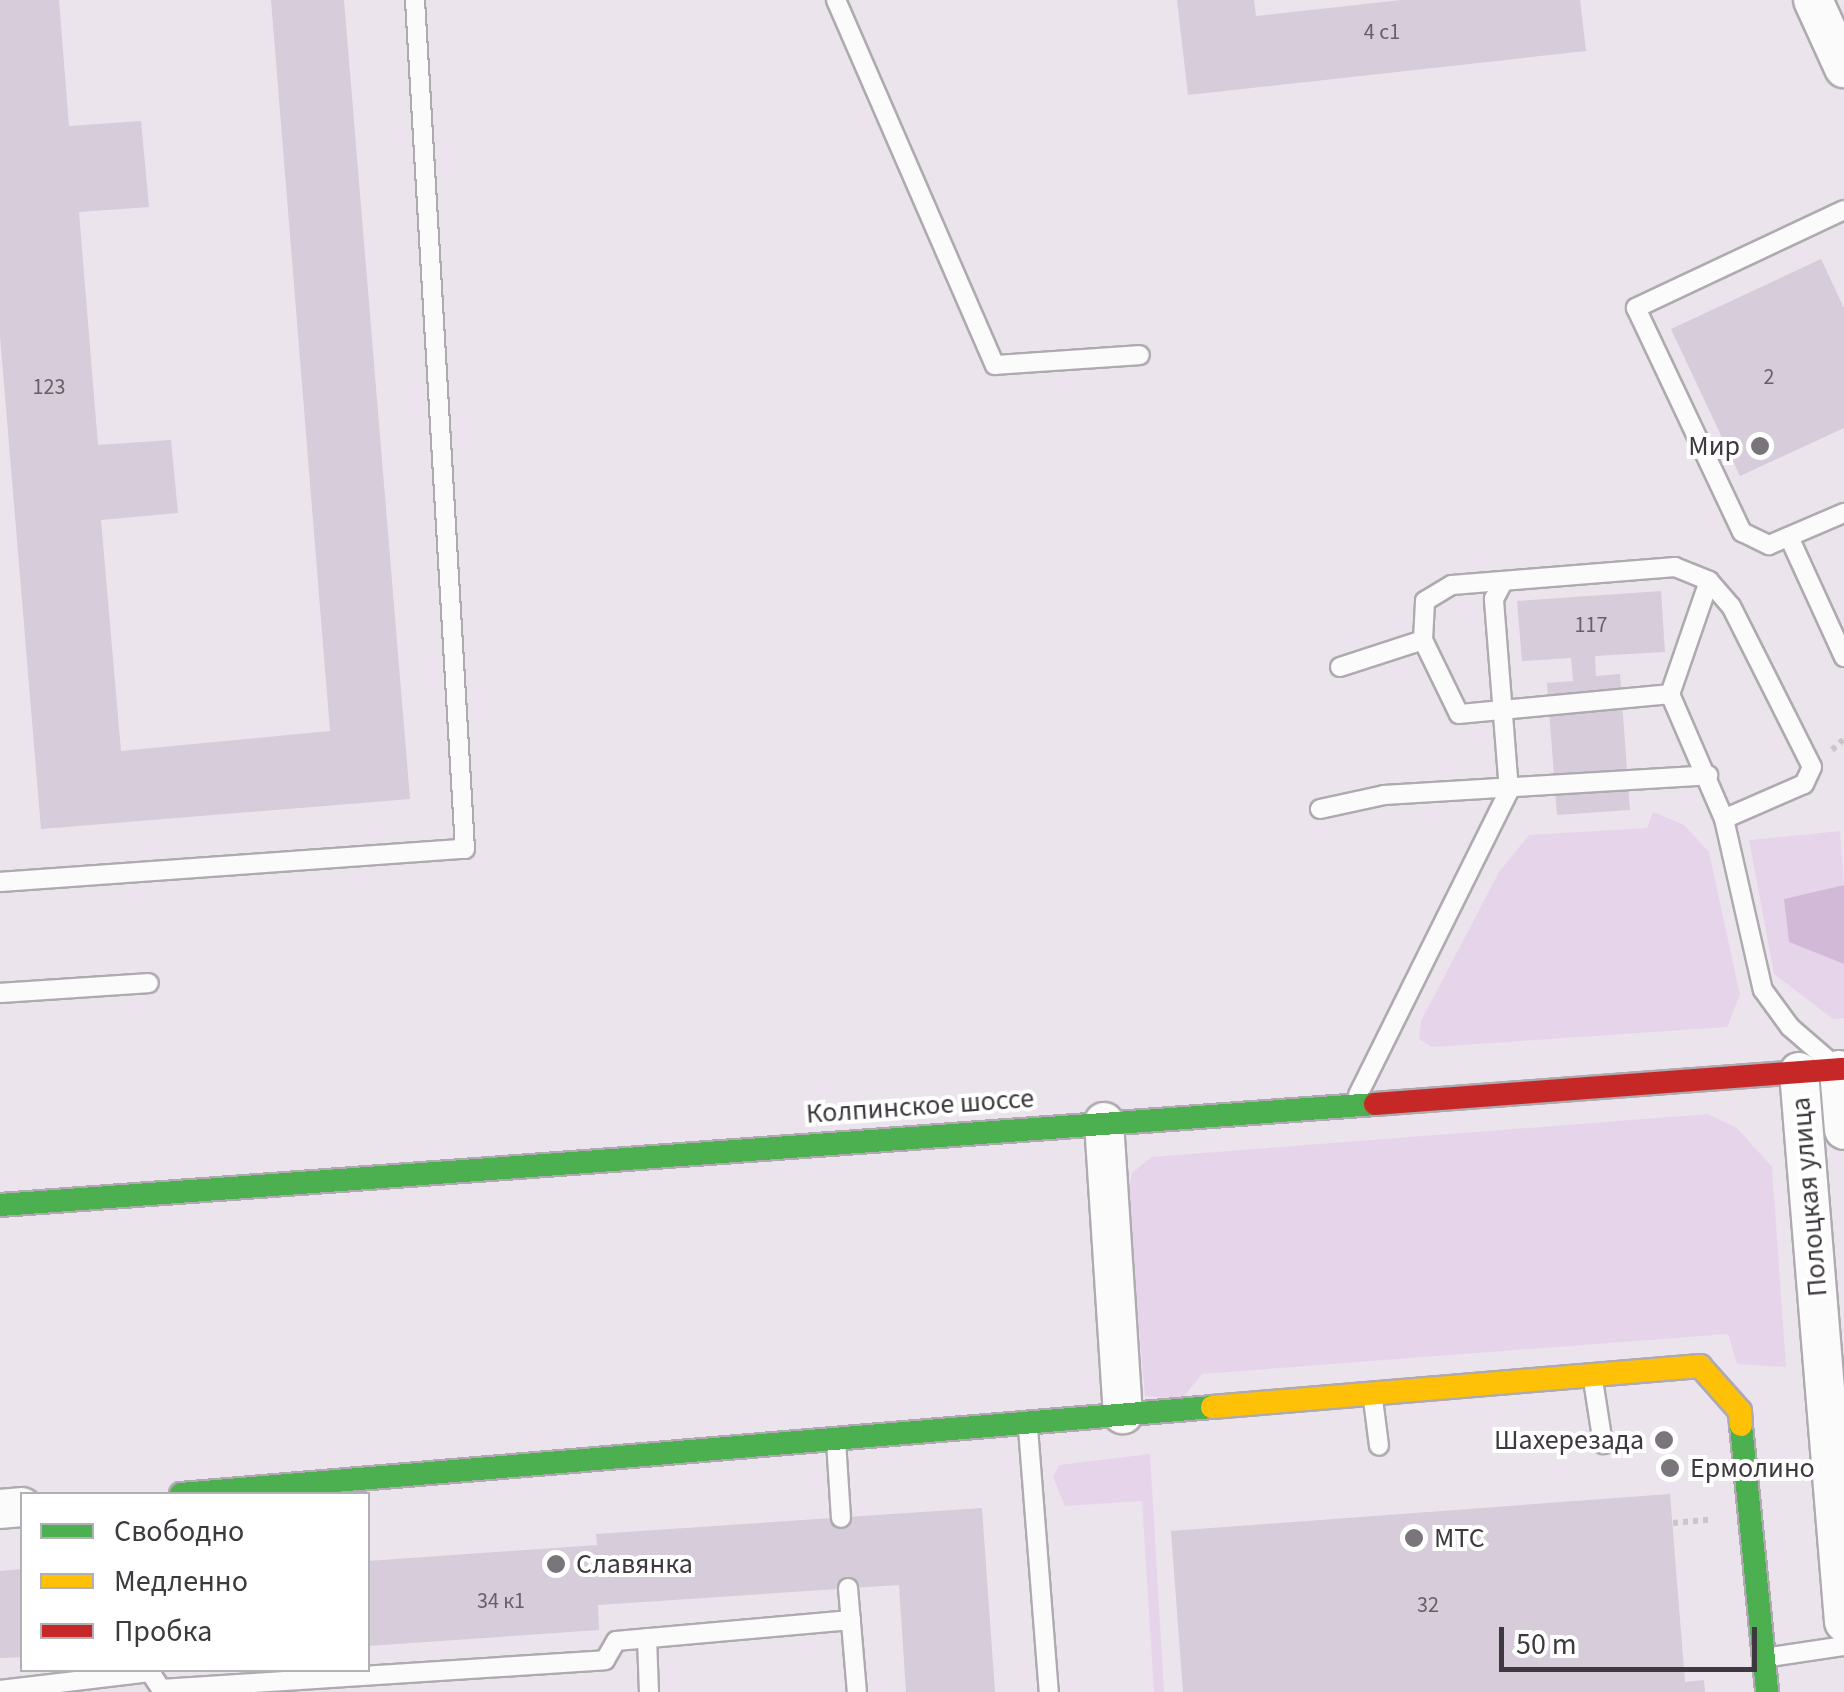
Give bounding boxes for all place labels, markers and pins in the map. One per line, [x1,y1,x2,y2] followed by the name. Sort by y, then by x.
[1688,429,1740,463] place label: Мир
[1749,435,1771,457] marker: Мир
[1494,1423,1644,1457] place label: Шахерезада
[1653,1429,1675,1451] marker: Шахерезада
[1690,1451,1815,1485] place label: Ермолино
[1659,1457,1681,1479] marker: Ермолино
[1434,1521,1485,1555] place label: МТС
[1403,1527,1425,1549] marker: МТС
[576,1547,693,1581] place label: Славянка
[545,1553,567,1575] marker: Славянка

